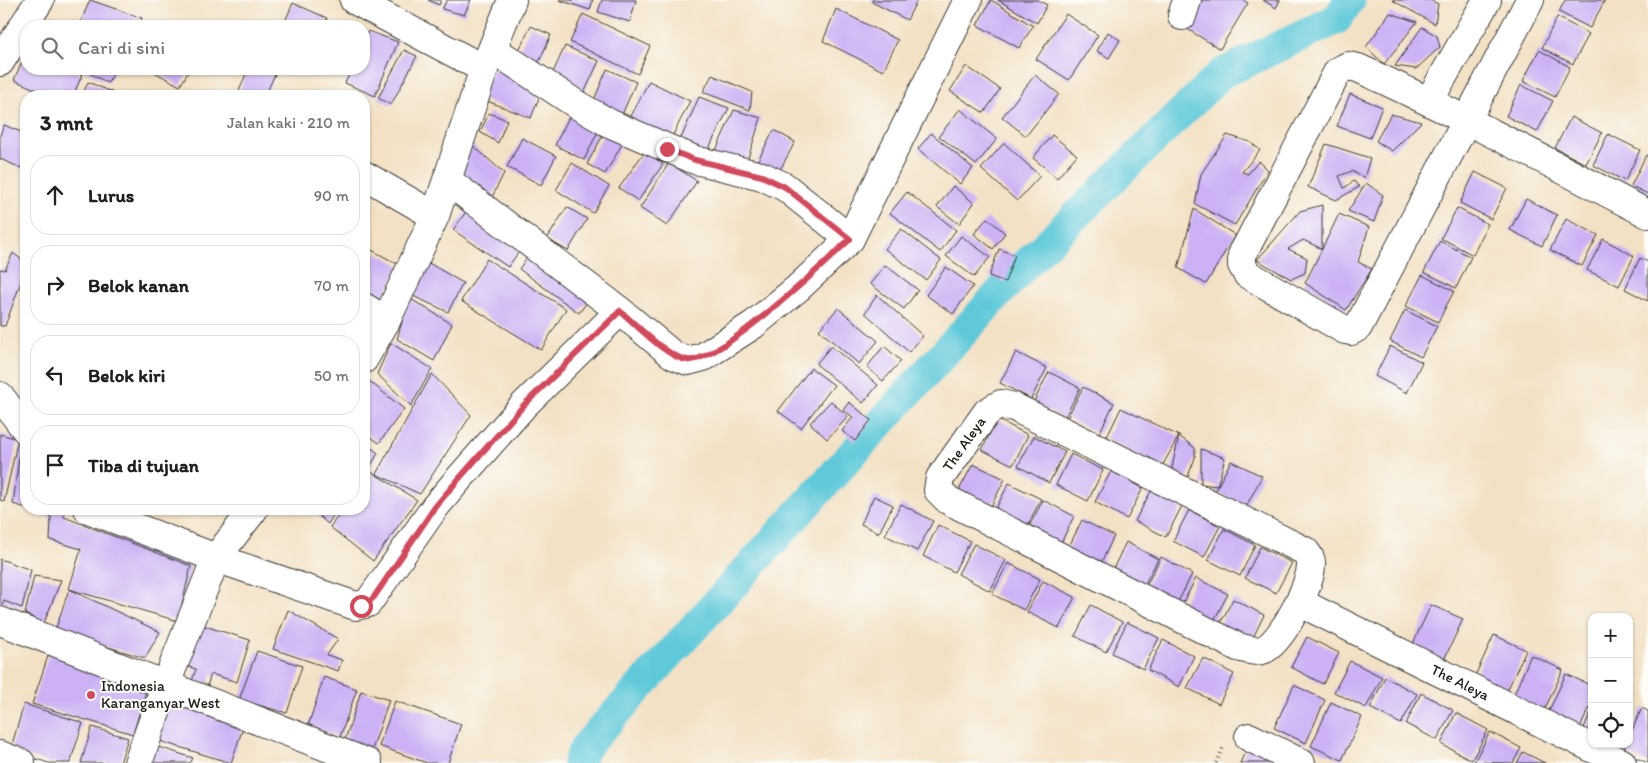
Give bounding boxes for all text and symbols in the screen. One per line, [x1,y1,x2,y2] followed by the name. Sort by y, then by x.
[20,20,370,75] search box
[38,34,66,62] icon: search
[78,36,165,59] text: Cari di sini
[40,110,93,135] text: 3 mnt
[227,113,350,132] text: Jalan kaki · 210 m
[656,138,679,161] route end
[41,181,69,209] icon: ahead
[88,184,134,207] text: Lurus
[314,186,349,205] text: 90 m
[41,271,69,299] icon: right
[88,274,189,297] text: Belok kanan
[314,276,349,295] text: 70 m
[41,361,69,389] icon: left
[88,364,165,387] text: Belok kiri
[314,366,349,385] text: 50 m
[939,413,990,475] street label: The Aleya
[41,451,69,479] icon: arrive
[88,454,199,477] text: Tiba di tujuan
[350,595,373,618] route start
[1588,613,1633,748] map controls
[1588,613,1633,658] button: +
[1588,658,1633,703] button: −
[1428,660,1492,704] street label: The Aleya
[101,677,220,712] place label: Indonesia Karanganyar West
[85,689,97,701] marker: Indonesia Karanganyar West
[1588,703,1633,748] button: locate

